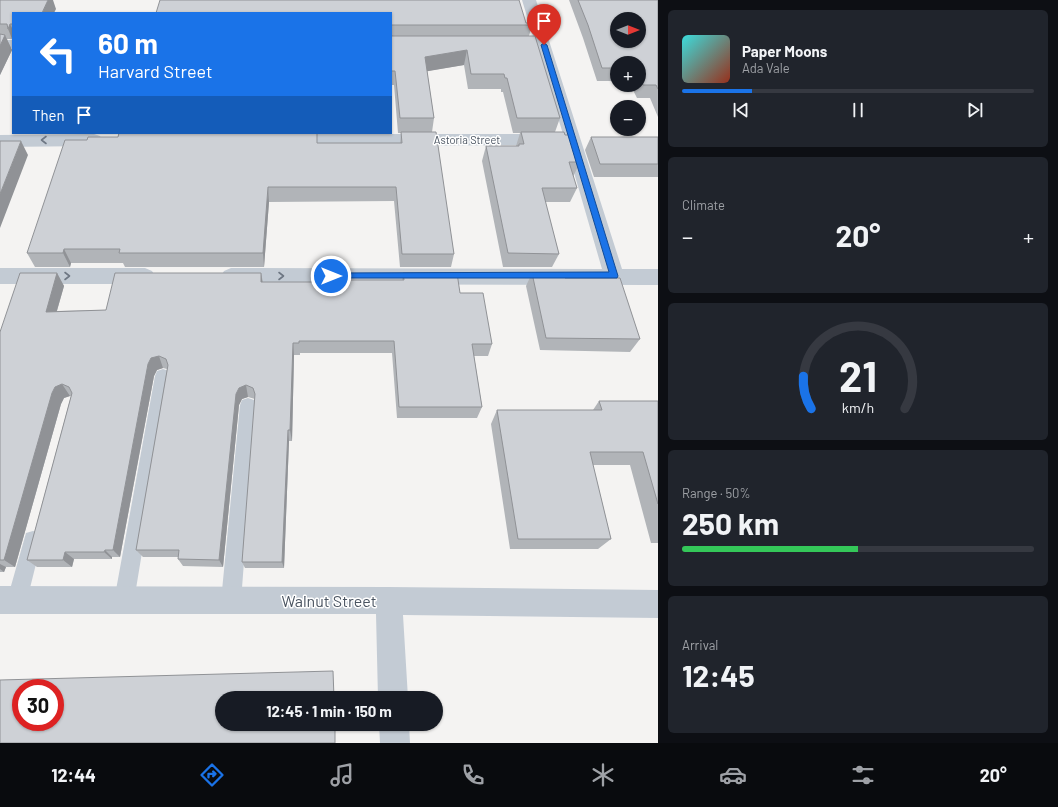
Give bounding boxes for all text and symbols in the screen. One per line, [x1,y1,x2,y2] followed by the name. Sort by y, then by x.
[527,4,561,45] pin
[533,10,555,32] icon: arrive
[610,12,646,48] north arrow
[610,12,646,136] map controls
[98,26,158,60] text: 60 m
[32,28,84,80] icon: left
[742,42,827,60] text: Paper Moons
[610,56,646,92] button: +
[98,60,213,82] text: Harvard Street
[742,60,790,76] text: Ada Vale
[730,99,752,121] icon: previous
[847,99,869,121] icon: pause
[964,99,986,121] icon: next
[610,100,646,136] button: −
[73,104,95,126] icon: arrive
[32,106,65,124] text: Then
[434,133,500,146] street label: Astoria Street
[41,136,47,144] one-way arrow
[682,197,725,213] text: Climate
[835,217,881,253] text: 20°
[682,223,693,249] text: −
[1023,223,1034,249] text: +
[310,255,352,297] position arrow
[64,272,70,280] one-way arrow
[278,272,284,280] one-way arrow
[839,350,877,400] text: 21
[842,399,874,416] text: km/h
[682,485,750,501] text: Range · 50%
[682,505,779,541] text: 250 km
[281,591,377,610] street label: Walnut Street
[682,637,718,653] text: Arrival
[682,657,755,693] text: 12:45
[12,679,64,731] speed limit sign: 30
[266,702,392,720] text: 12:45 · 1 min · 150 m
[198,761,226,789] icon: directions
[328,761,356,789] icon: music
[459,761,487,789] icon: phone
[589,761,617,789] icon: climate
[719,761,747,789] icon: car
[849,761,877,789] icon: filters
[51,764,96,786] text: 12:44
[980,764,1007,786] text: 20°

